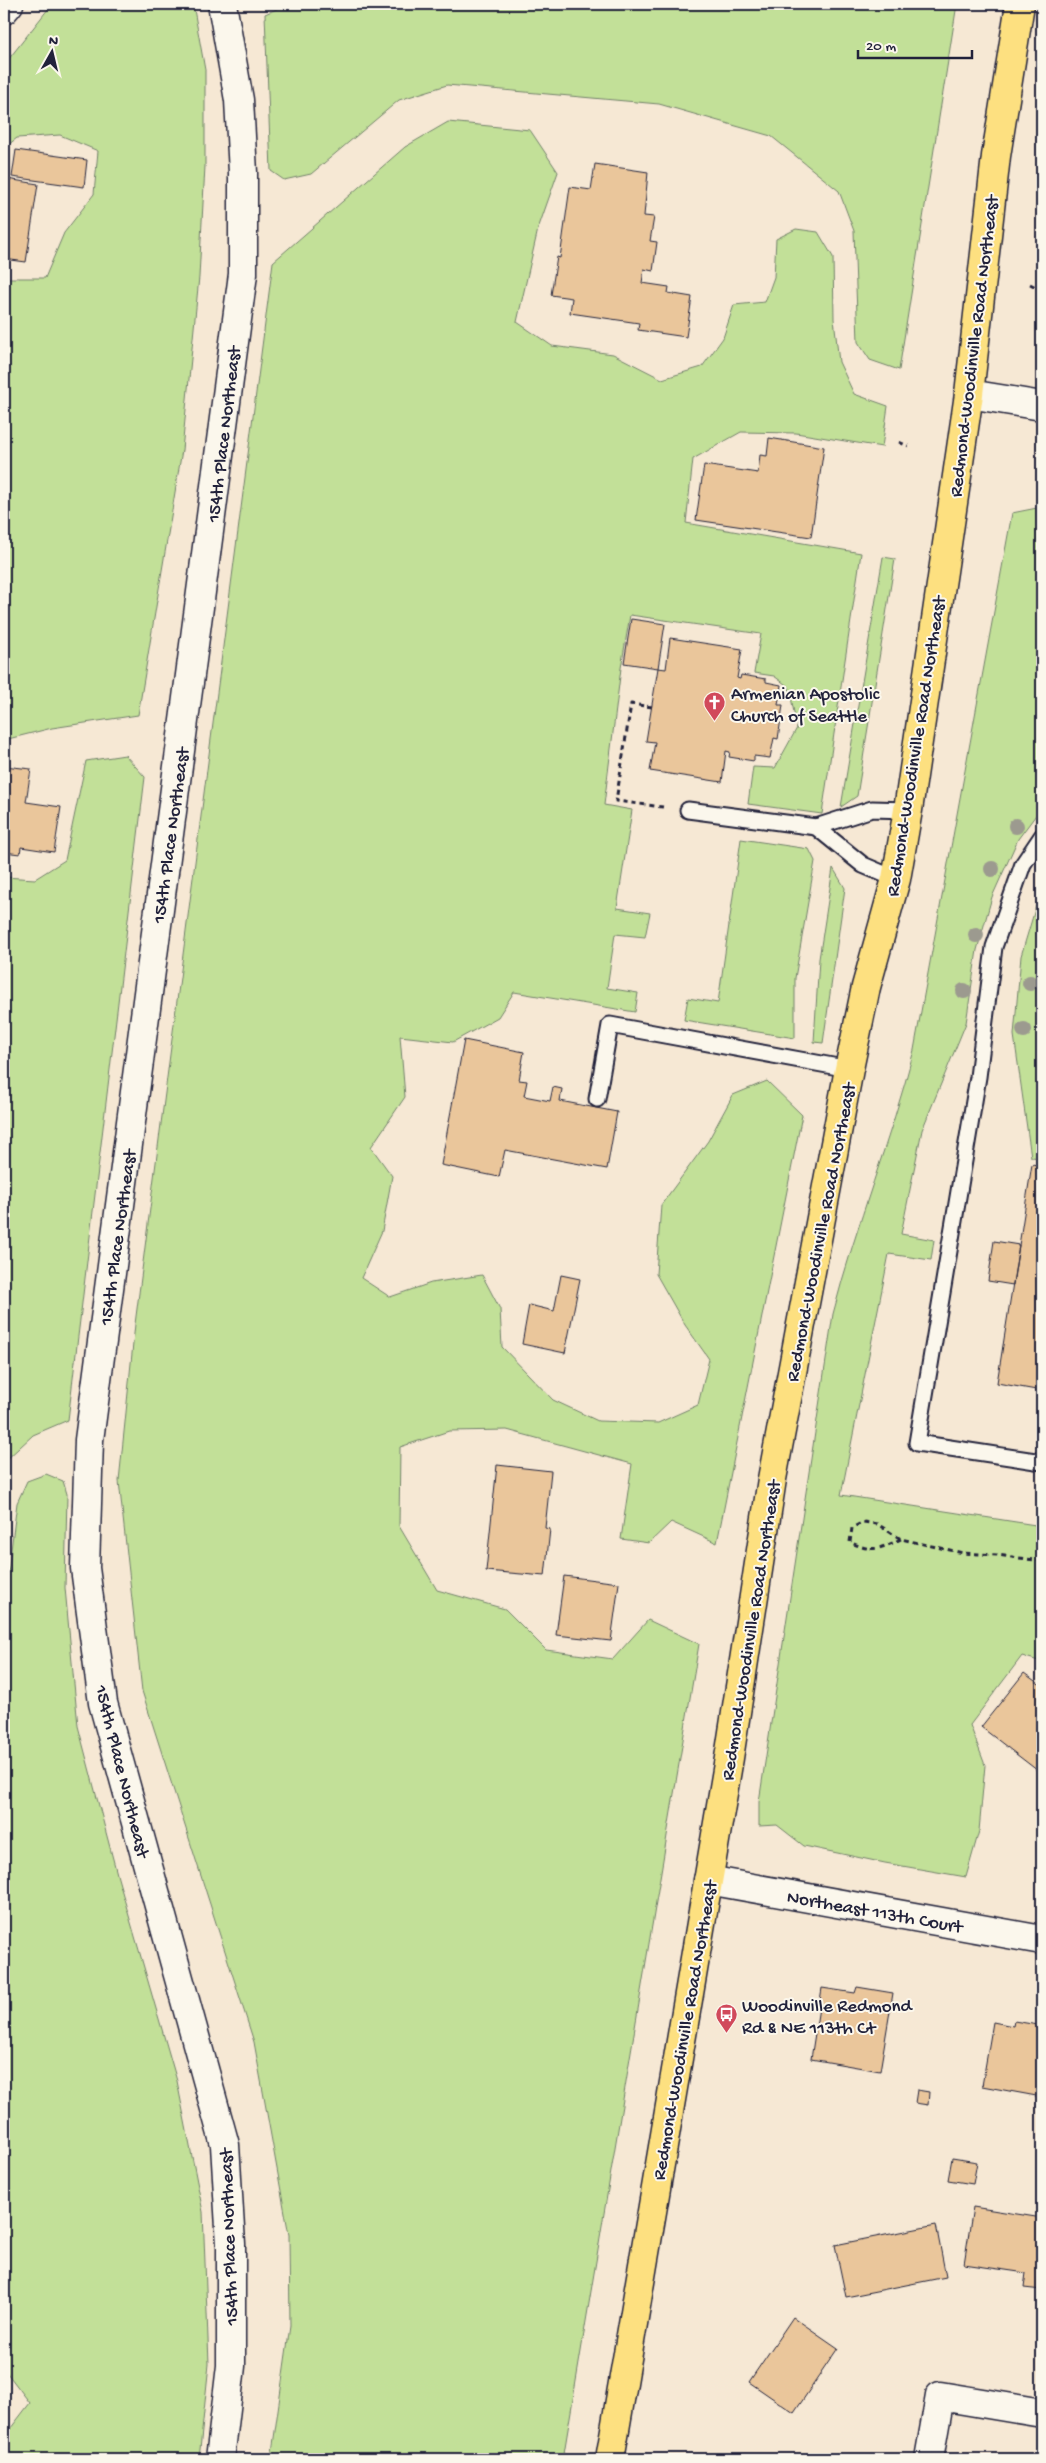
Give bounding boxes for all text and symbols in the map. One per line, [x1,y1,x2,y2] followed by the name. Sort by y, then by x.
[28,28,78,78] north arrow
[858,28,972,60] scale bar
[48,33,59,51] text: N
[866,38,896,56] text: 20 m
[946,192,1006,499] street label: Redmond-Woodinville Road Northeast
[203,343,248,525] street label: 154th Place Northeast
[882,593,953,898] street label: Redmond-Woodinville Road Northeast
[731,684,880,729] place label: Armenian Apostolic Church of Seattle
[703,691,727,722] church icon: Armenian Apostolic Church of Seattle
[149,744,196,926] street label: 154th Place Northeast
[782,1079,863,1384] street label: Redmond-Woodinville Road Northeast
[96,1146,143,1328] street label: 154th Place Northeast
[717,1477,788,1782] street label: Redmond-Woodinville Road Northeast
[88,1682,154,1863] street label: 154th Place Northeast
[649,1877,725,2182] street label: Redmond-Woodinville Road Northeast
[785,1887,966,1941] street label: Northeast 113th Court
[742,1996,914,2041] place label: Woodinville Redmond Rd & NE 113th Ct
[714,2003,738,2034] bus stop icon: Woodinville Redmond Rd & NE 113th Ct
[216,2146,245,2327] street label: 154th Place Northeast

